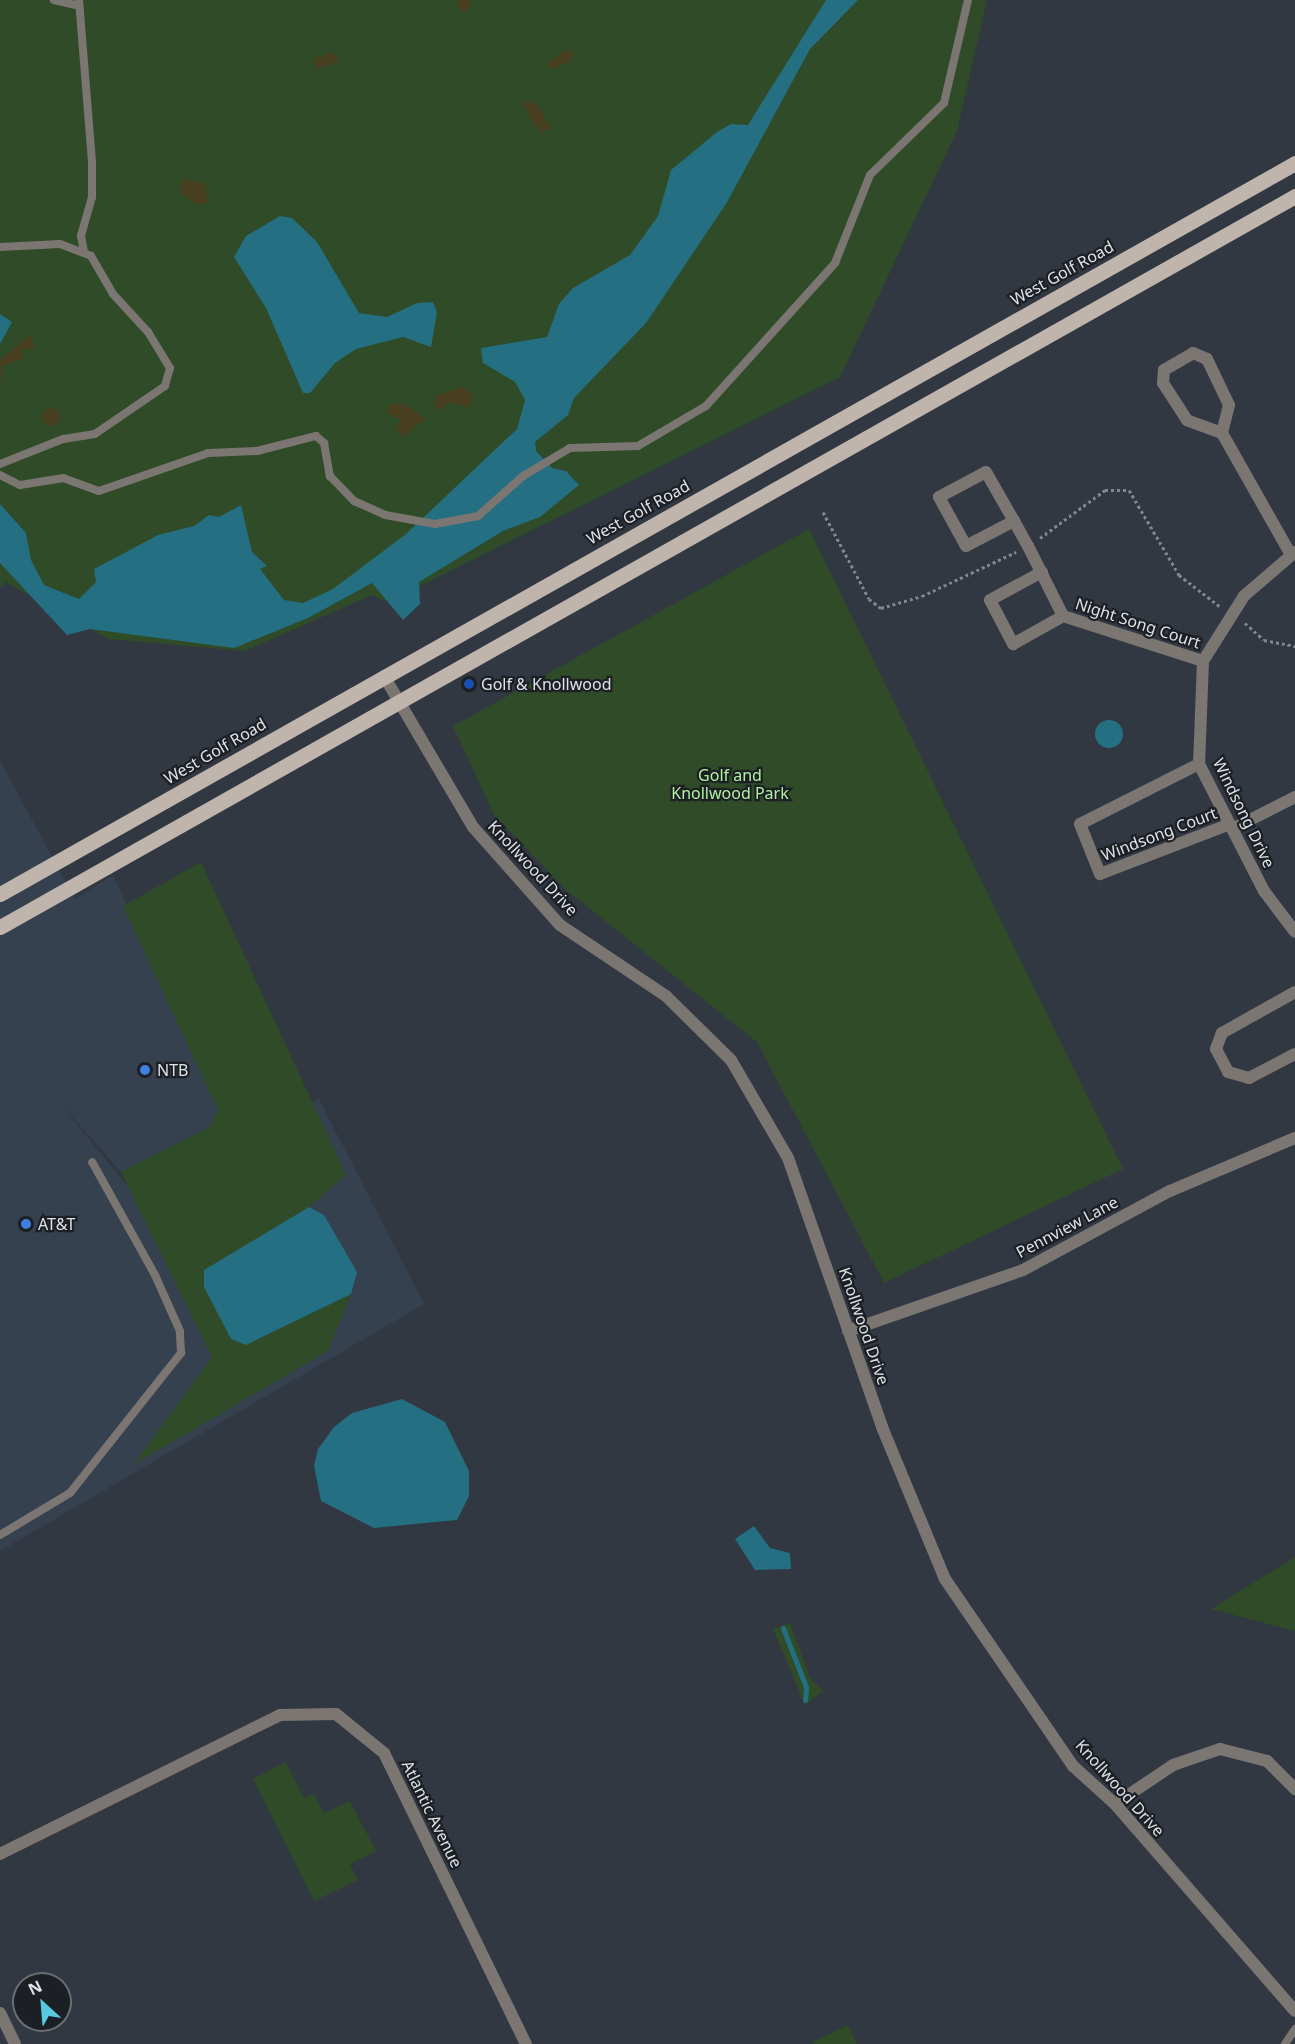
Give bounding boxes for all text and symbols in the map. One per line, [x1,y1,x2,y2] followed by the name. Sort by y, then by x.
[1007,237,1117,309] street label: West Golf Road
[583,476,693,548] street label: West Golf Road
[1073,594,1203,652] street label: Night Song Court
[481,674,611,694] place label: Golf & Knollwood
[462,677,476,691] marker: Golf & Knollwood
[161,714,269,788] street label: West Golf Road
[1209,755,1279,871] street label: Windsong Drive
[671,765,789,803] park label: Golf and Knollwood Park
[1099,803,1219,865] street label: Windsong Court
[484,816,582,920] street label: Knollwood Drive
[157,1060,188,1080] place label: NTB
[138,1063,152,1077] marker: NTB
[1013,1192,1121,1262] street label: Pennview Lane
[38,1214,75,1234] place label: AT&T
[19,1217,33,1231] marker: AT&T
[835,1265,893,1387] street label: Knollwood Drive
[1072,1736,1168,1840] street label: Knollwood Drive
[398,1757,466,1871] street label: Atlantic Avenue
[12,1972,72,2032] north arrow
[24,1975,46,2000] text: N

